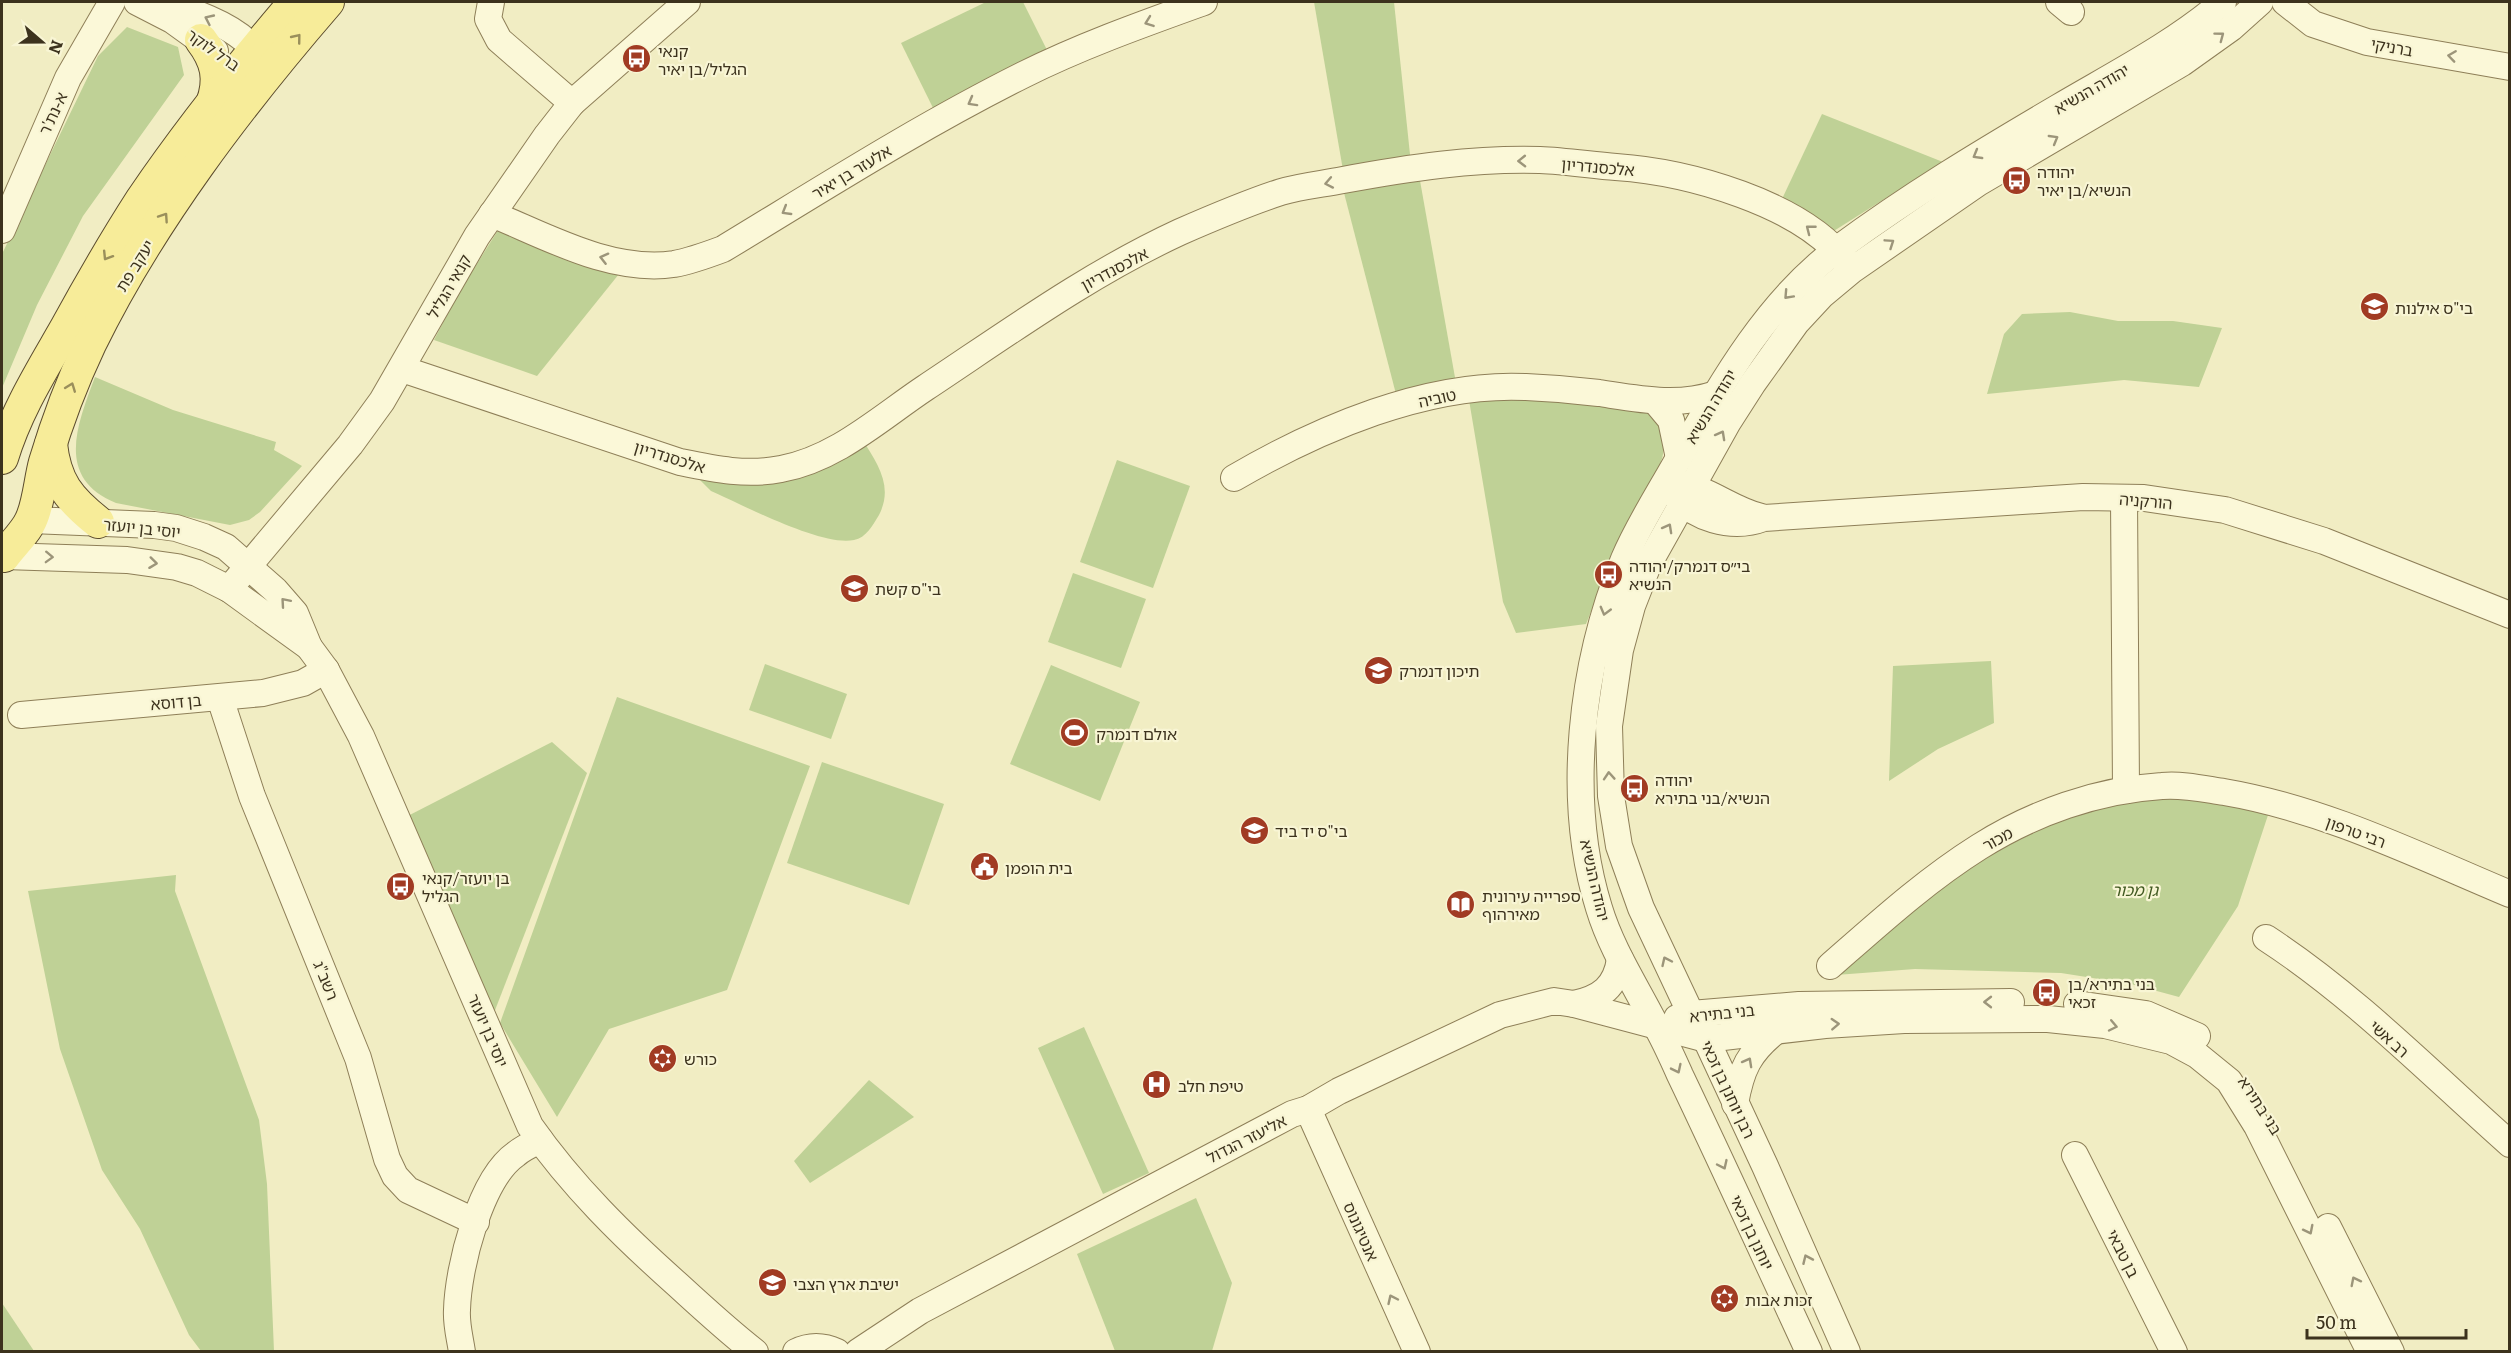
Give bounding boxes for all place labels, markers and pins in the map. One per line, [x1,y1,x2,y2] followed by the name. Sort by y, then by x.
[658,38,747,80] place label: קנאי הגליל/בן יאיר
[621,43,653,75] bus stop icon: קנאי הגליל/בן יאיר
[2037,159,2131,201] place label: יהודה הנשיא/בן יאיר
[2000,164,2032,196] bus stop icon: יהודה הנשיא/בן יאיר
[2358,291,2390,323] school or university icon: בי"ס אילנות
[2395,295,2473,319] place label: בי"ס אילנות
[1629,553,1750,595] place label: בי״ס דנמרק/יהודה הנשיא
[1592,558,1624,590] bus stop icon: בי״ס דנמרק/יהודה הנשיא
[838,572,870,604] school or university icon: בי"ס קשת
[875,576,941,600] place label: בי"ס קשת
[1362,654,1394,686] school or university icon: תיכון דנמרק
[1399,658,1480,682] place label: תיכון דנמרק
[1059,717,1091,749] sports icon: אולם דנמרק
[1096,721,1177,745] place label: אולם דנמרק
[1655,767,1770,809] place label: יהודה הנשיא/בני בתירא
[1618,772,1650,804] bus stop icon: יהודה הנשיא/בני בתירא
[1238,814,1270,846] school or university icon: בי"ס יד ביד
[1275,818,1348,842] place label: בי"ס יד ביד
[968,851,1000,883] public building icon: בית הופמן
[1005,855,1073,879] place label: בית הופמן
[422,865,510,907] place label: בן יועזר/קנאי הגליל
[385,870,417,902] bus stop icon: בן יועזר/קנאי הגליל
[1482,883,1581,925] place label: ספרייה עירונית מאירהוף
[1445,888,1477,920] library icon: ספרייה עירונית מאירהוף
[2068,971,2155,1013] place label: בני בתירא/בן זכאי
[2031,976,2063,1008] bus stop icon: בני בתירא/בן זכאי
[647,1042,679,1074] synagogue icon: כורש
[684,1046,717,1070] place label: כורש
[1141,1069,1173,1101] hospital icon: טיפת חלב
[1178,1073,1244,1097] place label: טיפת חלב
[756,1267,788,1299] school or university icon: ישיבת ארץ הצבי
[793,1271,899,1295] place label: ישיבת ארץ הצבי
[1708,1283,1740,1315] synagogue icon: זכות אבות
[1745,1287,1813,1311] place label: זכות אבות

